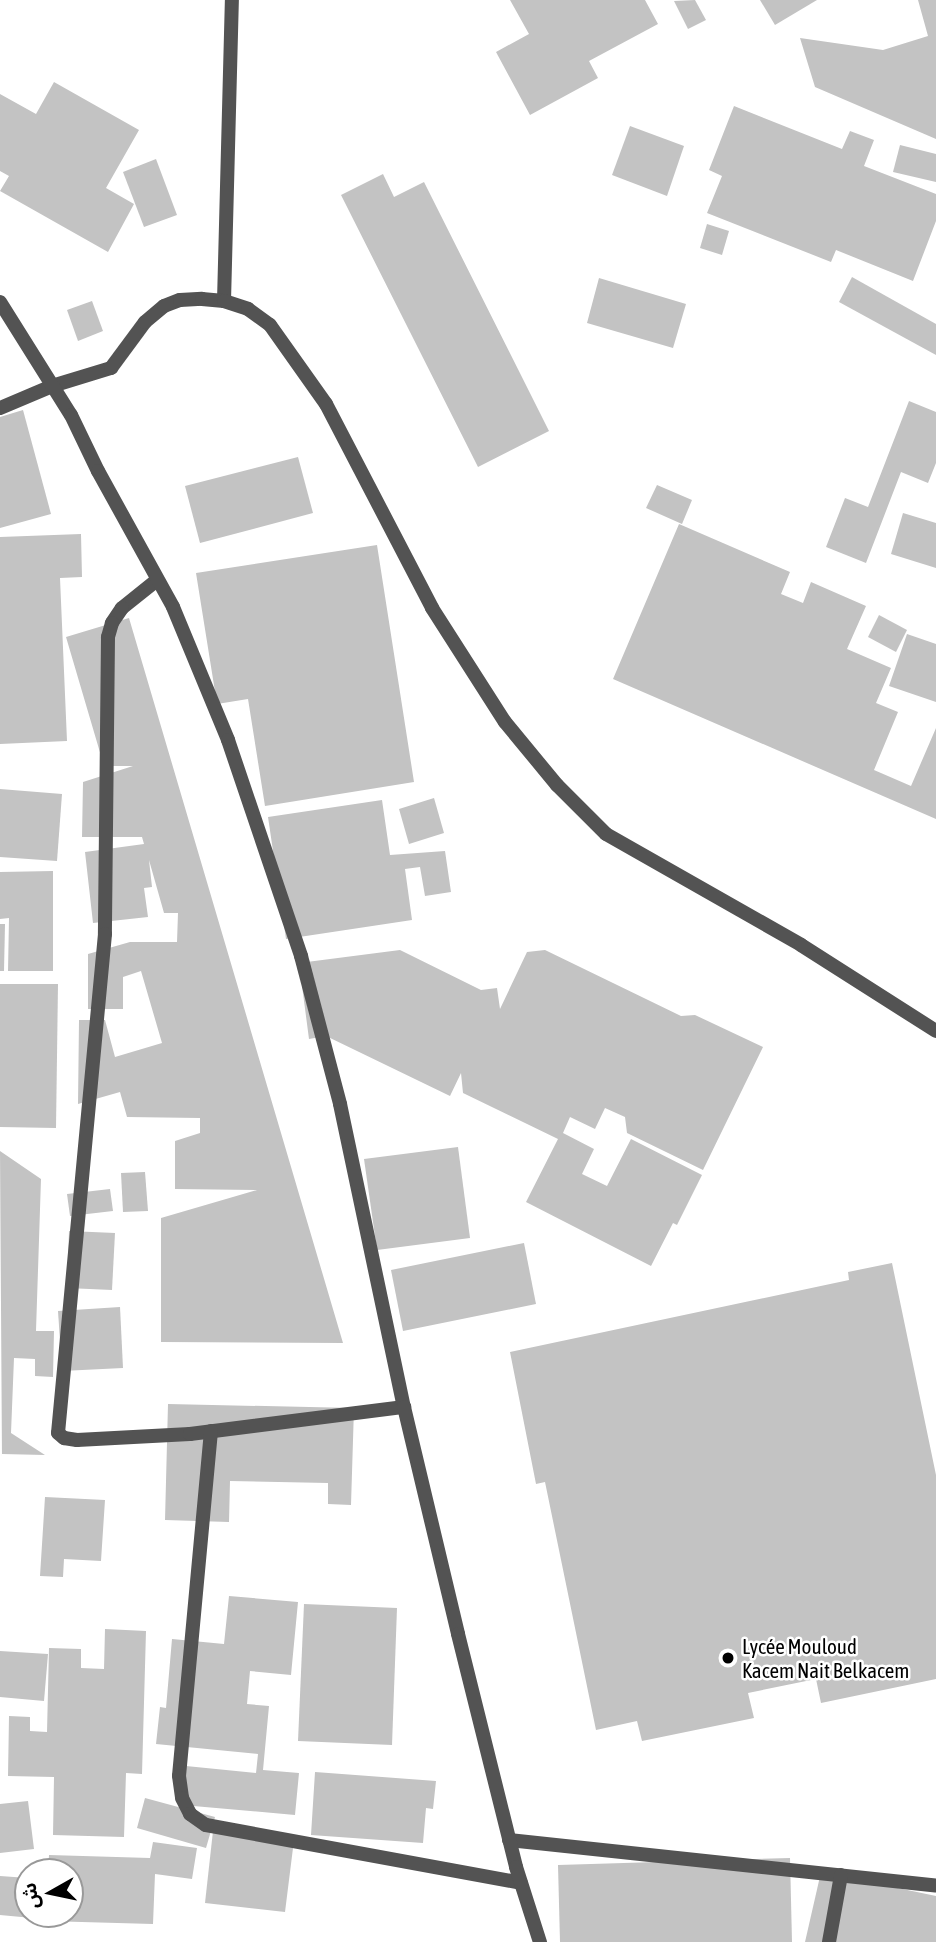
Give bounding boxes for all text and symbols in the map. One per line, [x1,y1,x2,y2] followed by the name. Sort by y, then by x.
[742,1633,909,1683] place label: Lycée Mouloud Kacem Nait Belkacem
[720,1650,736,1666] marker: Lycée Mouloud Kacem Nait Belkacem
[14,1858,84,1928] north arrow
[17,1881,43,1911] text: ش

